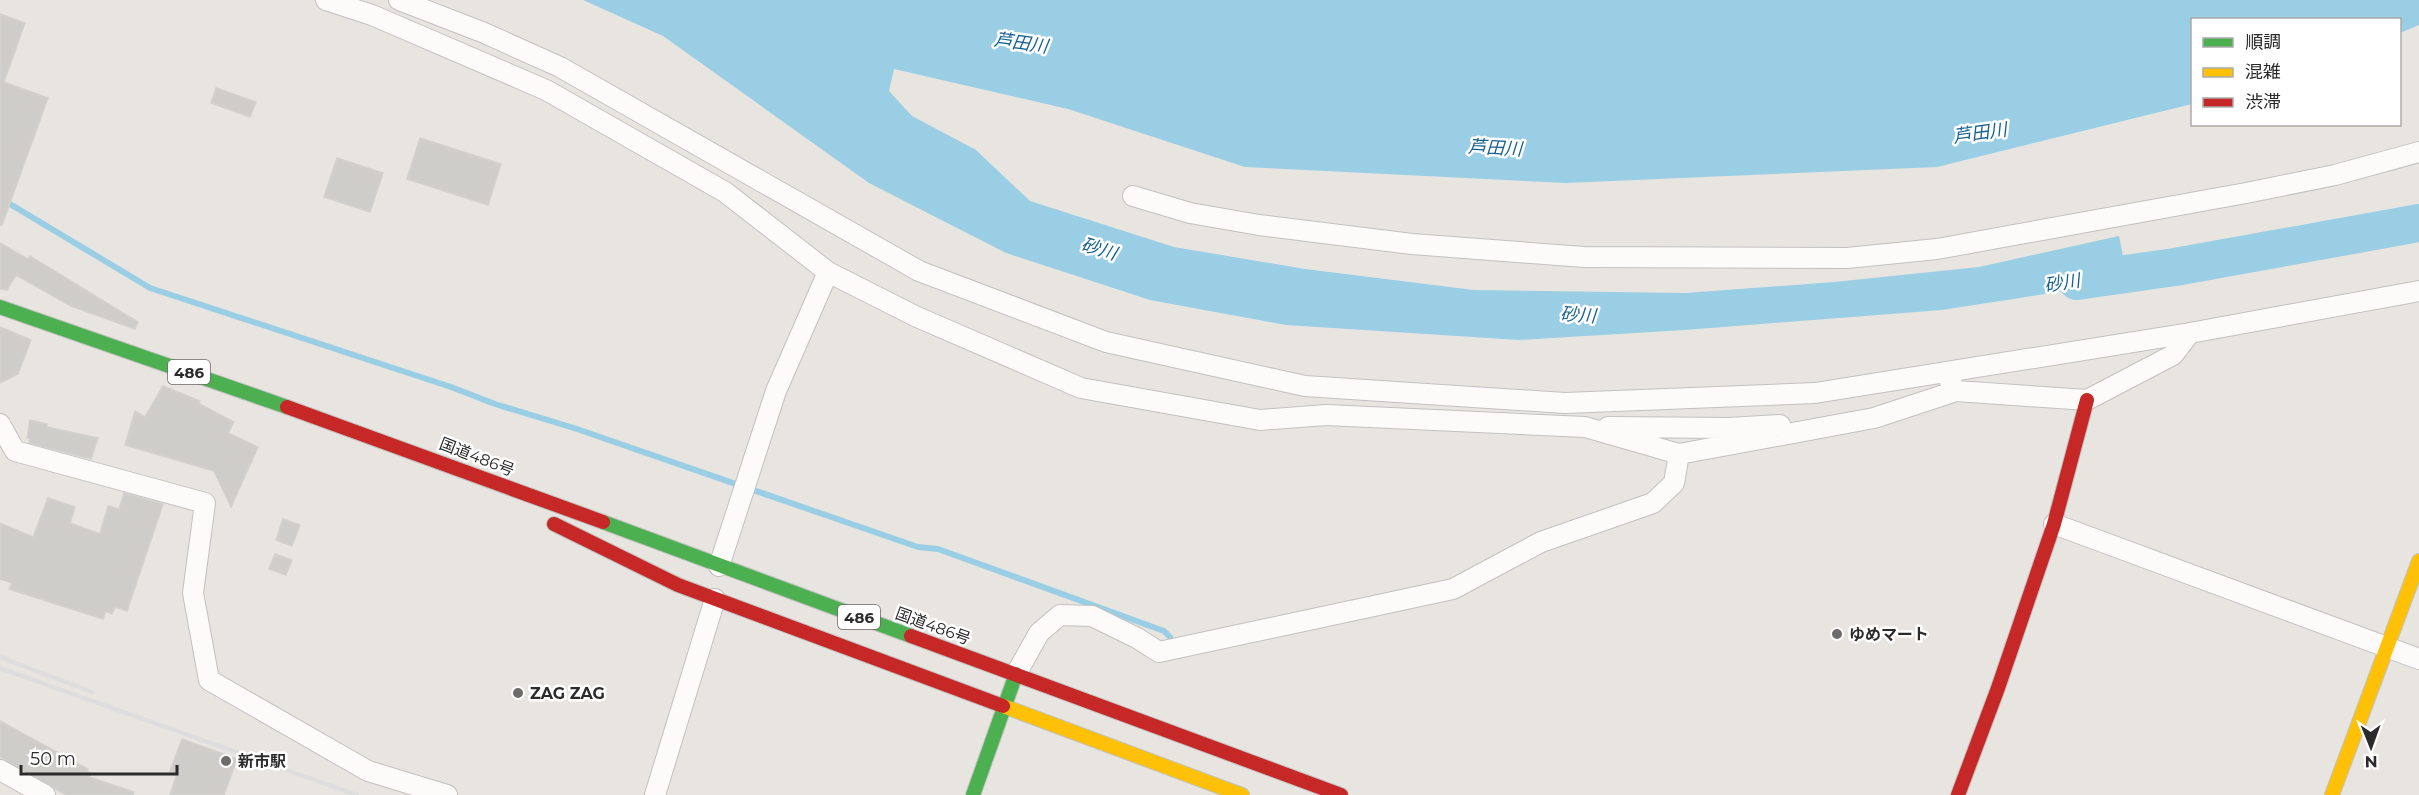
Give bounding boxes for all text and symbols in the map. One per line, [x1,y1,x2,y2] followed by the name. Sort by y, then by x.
[2191,18,2401,126] legend
[993,28,1051,58] water label: 芦田川
[2245,31,2281,53] text: 順調
[2245,61,2281,83] text: 混雑
[2245,91,2281,113] text: 渋滞
[1952,118,2010,148] water label: 芦田川
[1467,136,1525,161] water label: 芦田川
[1079,233,1121,265] water label: 砂川
[2043,269,2083,297] water label: 砂川
[1559,303,1599,327] water label: 砂川
[168,360,210,384] road number: 486
[437,434,517,480] street label: 国道486号
[893,604,973,648] street label: 国道486号
[838,605,880,629] road number: 486
[1849,625,1929,644] place label: ゆめマート
[1830,627,1844,641] marker: ゆめマート
[530,684,605,703] place label: ZAG ZAG
[511,686,525,700] marker: ZAG ZAG
[2341,717,2401,777] north arrow
[21,738,177,776] scale bar
[30,748,76,770] text: 50 m
[238,752,286,771] place label: 新市駅
[2365,752,2378,771] text: N
[219,754,233,768] marker: 新市駅

